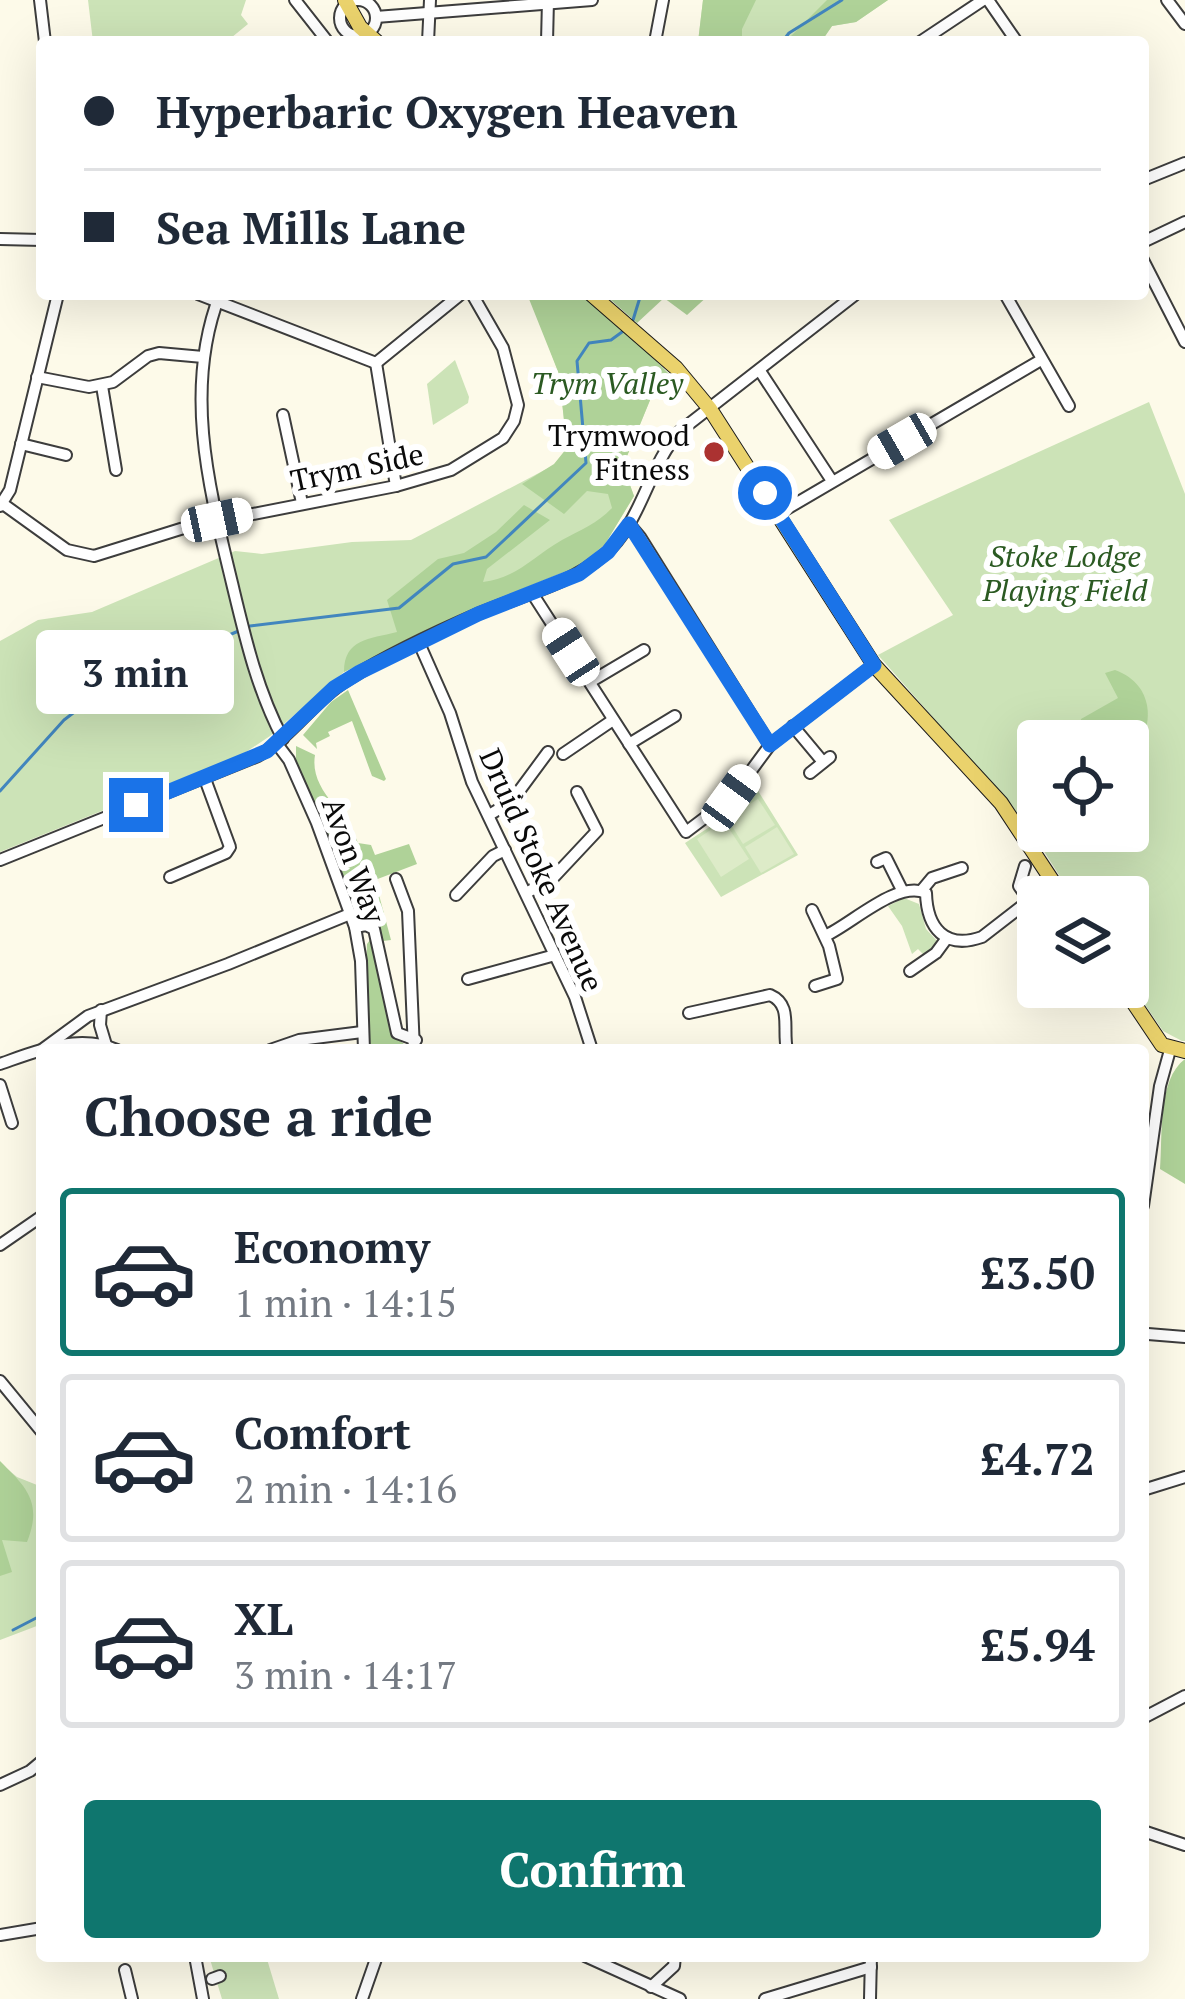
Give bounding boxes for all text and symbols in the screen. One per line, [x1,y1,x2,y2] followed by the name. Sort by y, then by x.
[156,81,738,141] text: Hyperbaric Oxygen Heaven
[156,197,466,257] text: Sea Mills Lane
[531,363,684,403] park label: Trym Valley
[862,407,942,475] car
[548,415,690,489] place label: Trymwood Fitness
[287,433,427,501] street label: Trym Side
[701,439,727,465] marker: Trymwood Fitness
[738,466,792,520] route start
[178,495,256,545] car
[982,536,1148,610] park label: Stoke Lodge Playing Field
[536,612,606,692] car
[37,631,235,715] callout: 3 min
[82,646,188,698] text: 3 min
[1017,720,1149,1008] map controls
[1017,720,1149,852] button: locate
[470,742,614,998] street label: Druid Stoke Avenue
[695,758,767,838] car
[109,778,163,832] route end
[313,792,395,929] street label: Avon Way
[1017,876,1149,1008] button: layers
[84,1080,433,1151] text: Choose a ride
[234,1216,430,1276] text: Economy
[90,1218,198,1326] icon: car
[980,1242,1095,1302] text: £3.50
[234,1276,457,1328] text: 1 min · 14:15
[234,1402,411,1462] text: Comfort
[90,1404,198,1512] icon: car
[980,1428,1095,1488] text: £4.72
[234,1462,457,1514] text: 2 min · 14:16
[234,1588,293,1648] text: XL
[90,1590,198,1698] icon: car
[980,1614,1095,1674] text: £5.94
[234,1648,457,1700] text: 3 min · 14:17
[84,1800,1101,1938] button: Confirm

